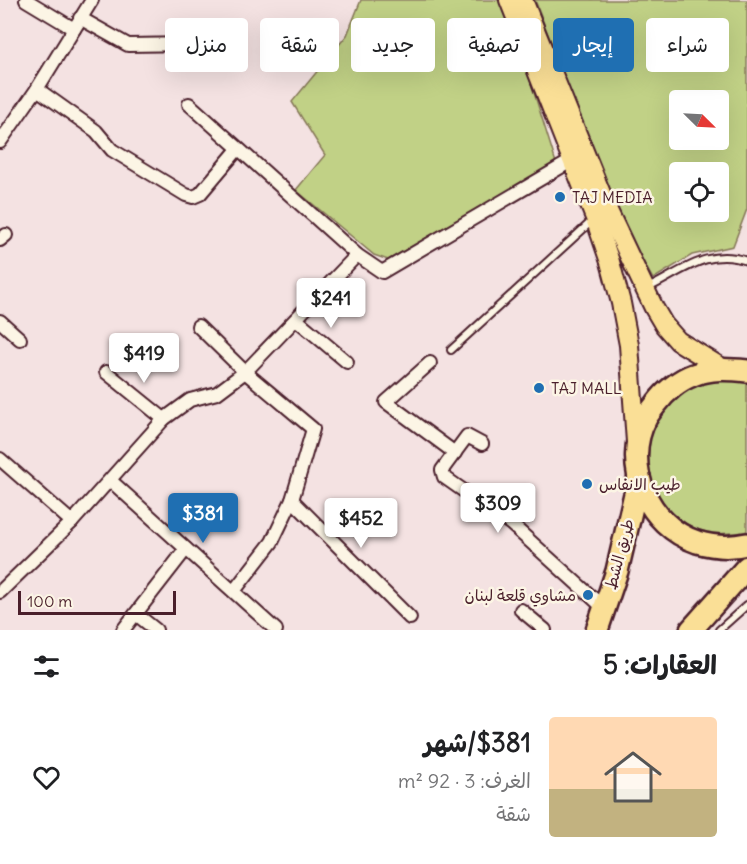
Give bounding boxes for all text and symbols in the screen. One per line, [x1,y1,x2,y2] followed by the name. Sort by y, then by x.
[165,18,248,72] chip: منزل
[260,18,339,72] chip: شقة
[351,18,435,72] chip: جديد
[447,18,541,72] chip: تصفية
[553,18,634,72] chip: إيجار
[646,18,729,72] chip: شراء
[669,90,729,150] north arrow
[669,90,729,222] map controls
[669,162,729,222] button: locate
[572,187,653,207] place label: TAJ MEDIA
[553,190,567,204] marker: TAJ MEDIA
[295,278,367,329] pin: $241
[310,285,352,310] text: $241
[108,333,180,384] pin: $419
[123,340,165,365] text: $419
[551,378,622,398] place label: TAJ MALL
[532,381,546,395] marker: TAJ MALL
[599,474,681,494] place label: طيب الانفاس
[580,477,594,491] marker: طيب الانفاس
[462,483,534,534] pin: $309
[474,490,522,515] text: $309
[167,493,239,544] pin: $381
[325,498,397,549] pin: $452
[182,500,224,525] text: $381
[338,505,384,530] text: $452
[600,517,638,591] street label: طريق الشط
[465,585,576,607] place label: مشاوي قلعة لبنان
[18,588,176,616] scale bar
[581,588,595,602] marker: مشاوي قلعة لبنان
[27,591,72,611] text: 100 m
[603,648,717,681] text: العقارات: 5
[30,650,63,683] icon: filters
[424,726,531,759] text: $381/شهر
[597,741,669,813] icon: home
[30,761,63,794] icon: heart
[398,768,531,793] text: الغرف: 3 · 92 m²
[496,801,531,826] text: شقة

